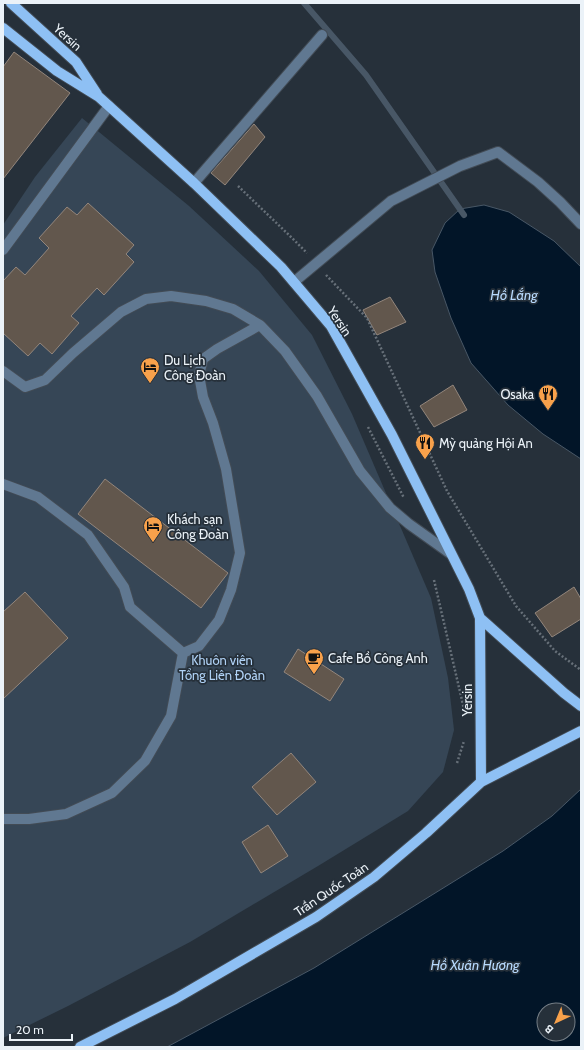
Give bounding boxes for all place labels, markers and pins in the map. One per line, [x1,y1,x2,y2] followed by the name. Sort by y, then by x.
[164,352,226,383] place label: Du Lịch Công Đoàn
[139,356,161,384] hotel icon: Du Lịch Công Đoàn
[537,383,559,411] restaurant icon: Osaka
[500,386,535,402] place label: Osaka
[414,432,436,460] restaurant icon: Mỳ quảng Hội An
[439,435,533,451] place label: Mỳ quảng Hội An
[167,511,229,542] place label: Khách sạn Công Đoàn
[142,515,164,543] hotel icon: Khách sạn Công Đoàn
[303,647,325,675] cafe icon: Cafe Bồ Công Anh
[328,650,428,666] place label: Cafe Bồ Công Anh

